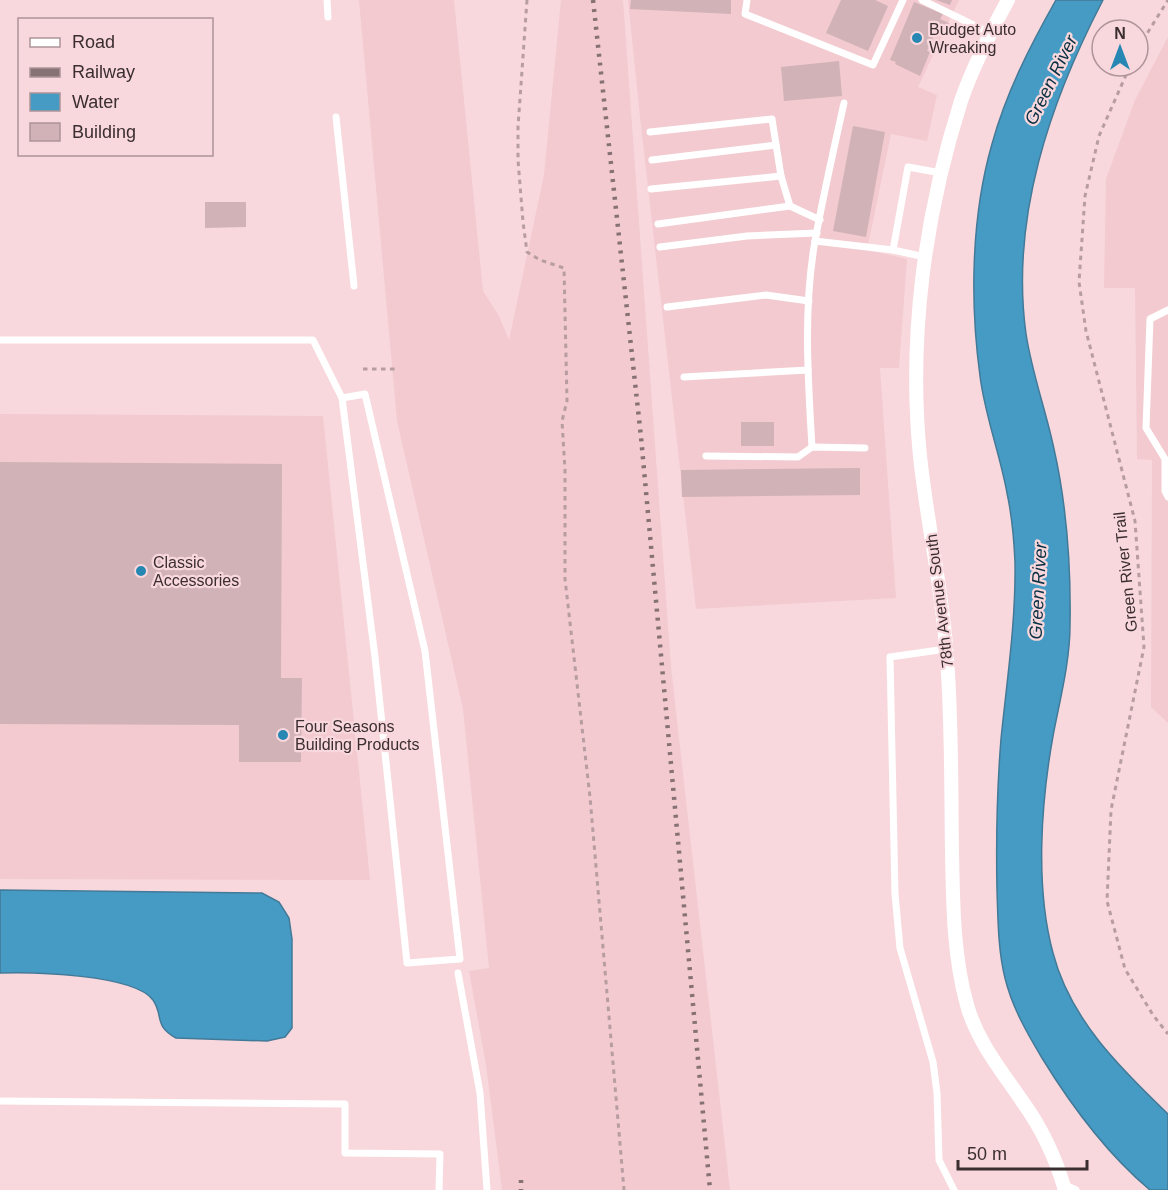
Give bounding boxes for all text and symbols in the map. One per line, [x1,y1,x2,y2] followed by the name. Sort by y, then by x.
[18,18,213,156] legend
[1090,18,1150,78] north arrow
[929,21,1016,56] place label: Budget Auto Wreaking
[1114,25,1126,42] text: N
[910,31,924,45] marker: Budget Auto Wreaking
[1021,31,1082,128] water label: Green River
[72,32,115,52] text: Road
[72,62,135,82] text: Railway
[72,92,119,112] text: Water
[72,122,136,142] text: Building
[1111,511,1140,633] street label: Green River Trail
[923,533,956,669] street label: 78th Avenue South
[1025,541,1051,640] water label: Green River
[153,554,239,589] place label: Classic Accessories
[134,564,148,578] marker: Classic Accessories
[295,718,420,753] place label: Four Seasons Building Products
[276,728,290,742] marker: Four Seasons Building Products
[958,1133,1087,1171] scale bar
[967,1144,1007,1164] text: 50 m

